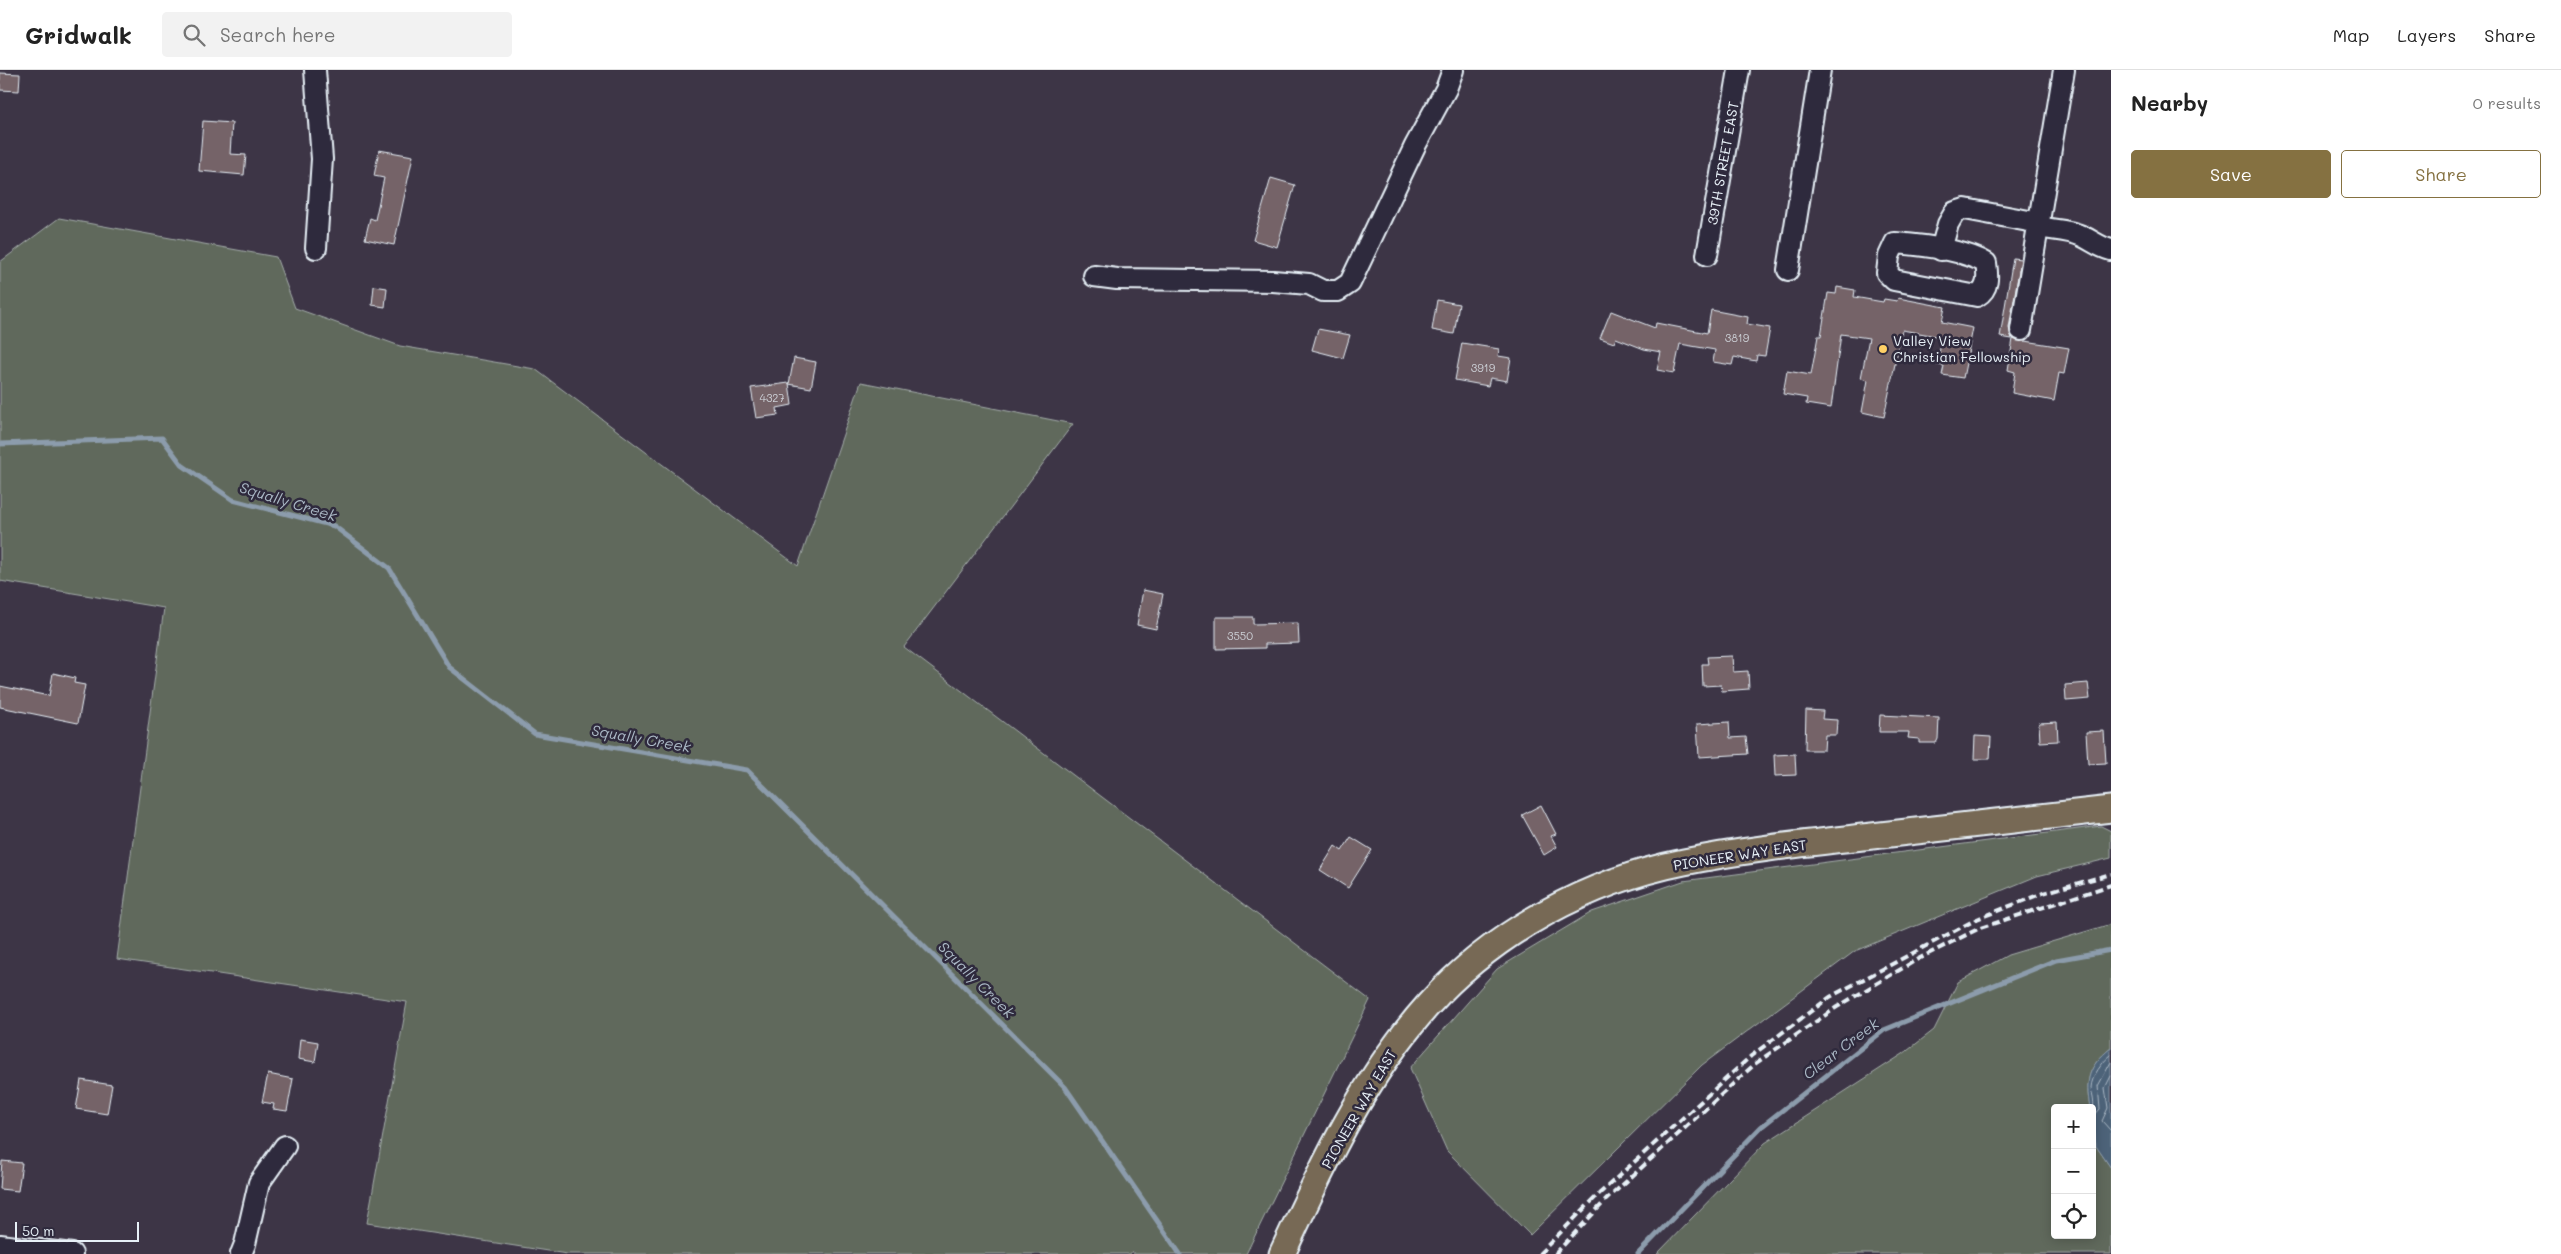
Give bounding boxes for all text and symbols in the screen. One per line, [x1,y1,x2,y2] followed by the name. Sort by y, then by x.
[162,12,512,57] search box
[25,19,132,50] text: Gridwalk
[180,21,208,49] icon: search
[220,22,336,47] text: Search here
[2333,23,2369,47] text: Map
[2397,23,2456,47] text: Layers
[2484,23,2536,47] text: Share
[2131,89,2208,116] text: Nearby
[2473,92,2541,113] text: 0 results
[1702,99,1743,226] street label: 39TH STREET EAST
[2131,150,2331,198] button: Save
[2341,150,2541,198] button: Share
[1725,330,1750,345] house number: 3819
[1893,331,2031,366] place label: Valley View Christian Fellowship
[1877,343,1889,355] marker: Valley View Christian Fellowship
[1471,360,1496,375] house number: 3919
[759,390,785,405] house number: 4327
[237,477,340,526] water label: Squally Creek
[1227,628,1253,643] house number: 3550
[590,719,693,757] water label: Squally Creek
[1672,835,1808,874] street label: PIONEER WAY EAST
[934,937,1020,1023] water label: Squally Creek
[1798,1012,1883,1083] water label: Clear Creek
[1317,1046,1401,1172] street label: PIONEER WAY EAST
[2051,1104,2096,1239] map controls
[2051,1104,2096,1149] button: +
[2051,1149,2096,1194] button: −
[2051,1194,2096,1239] button: locate
[15,1219,139,1242] scale bar
[22,1221,54,1240] text: 50 m

